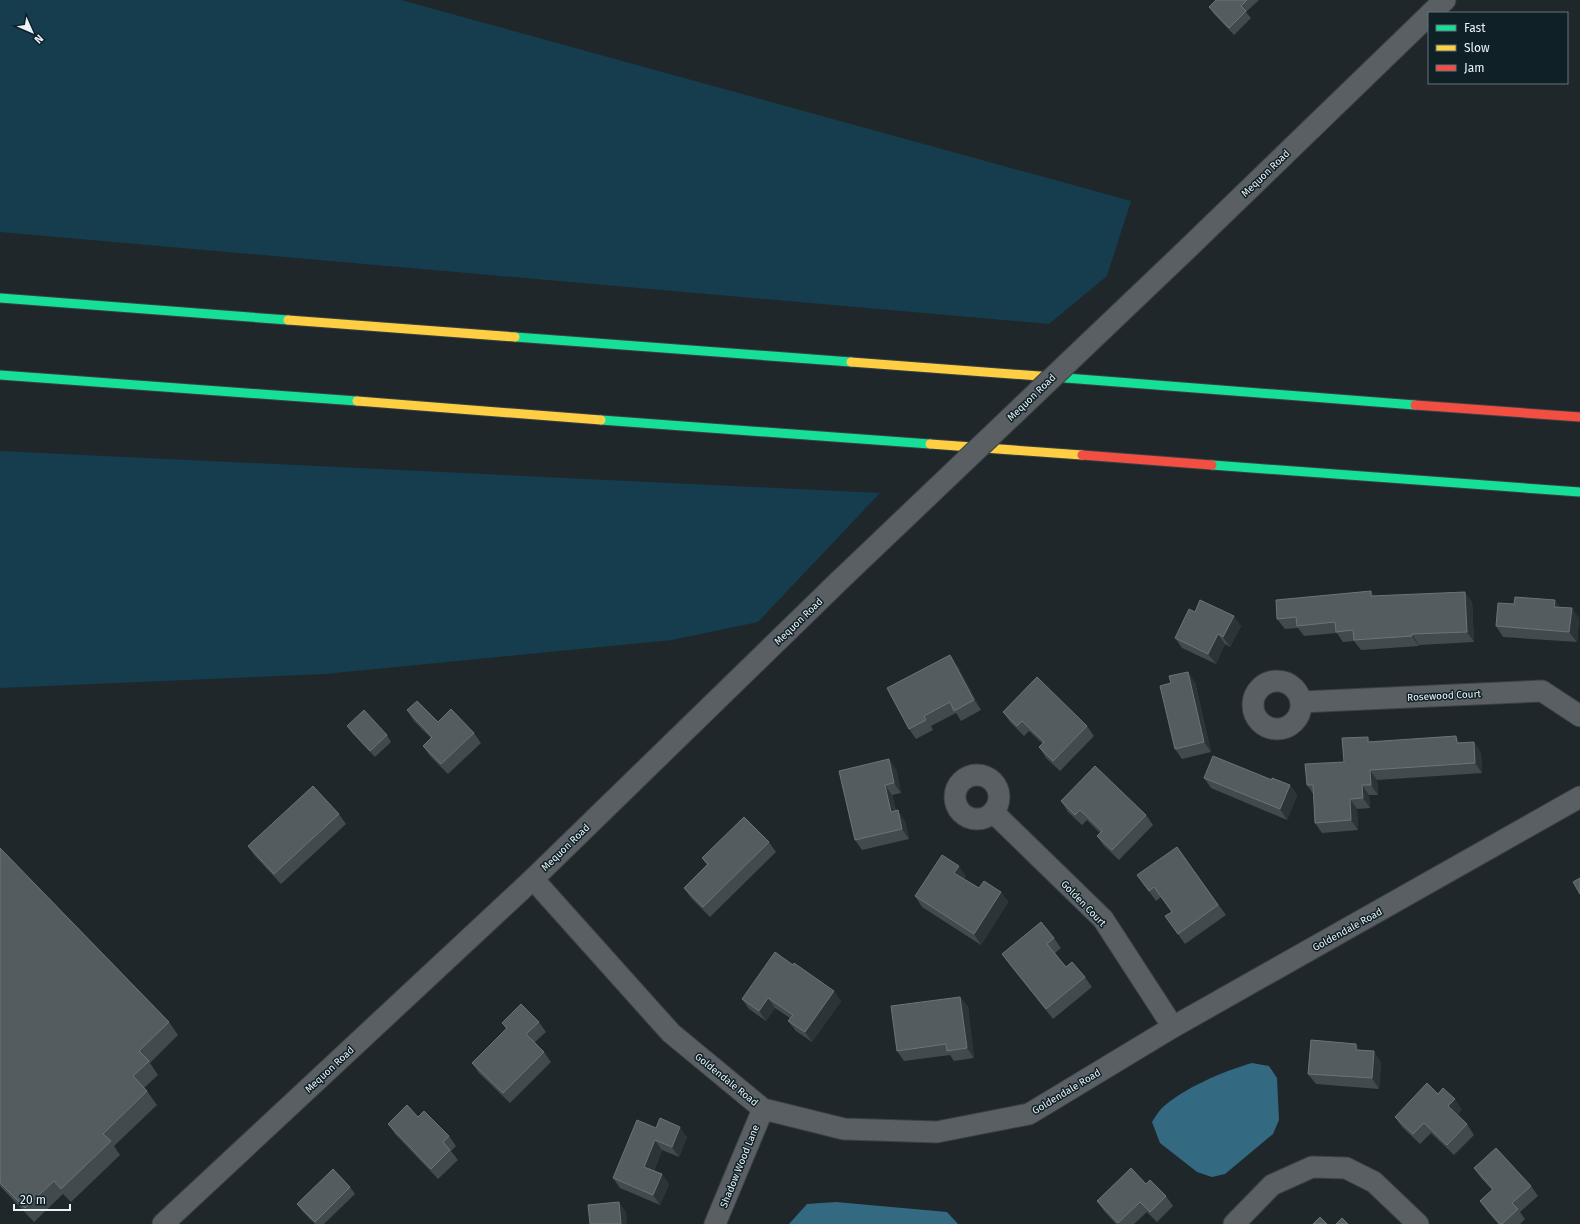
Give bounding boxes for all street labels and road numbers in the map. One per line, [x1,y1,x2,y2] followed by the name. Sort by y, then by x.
[1239,148,1292,200] street label: Mequon Road
[1005,372,1058,424] street label: Mequon Road
[772,596,825,648] street label: Mequon Road
[1407,688,1482,704] street label: Rosewood Court
[539,822,592,874] street label: Mequon Road
[1058,878,1109,930] street label: Golden Court
[1311,906,1384,954] street label: Goldendale Road
[303,1044,357,1095] street label: Mequon Road
[692,1051,760,1109] street label: Goldendale Road
[1030,1067,1103,1117] street label: Goldendale Road
[718,1123,762,1210] street label: Shadow Wood Lane

